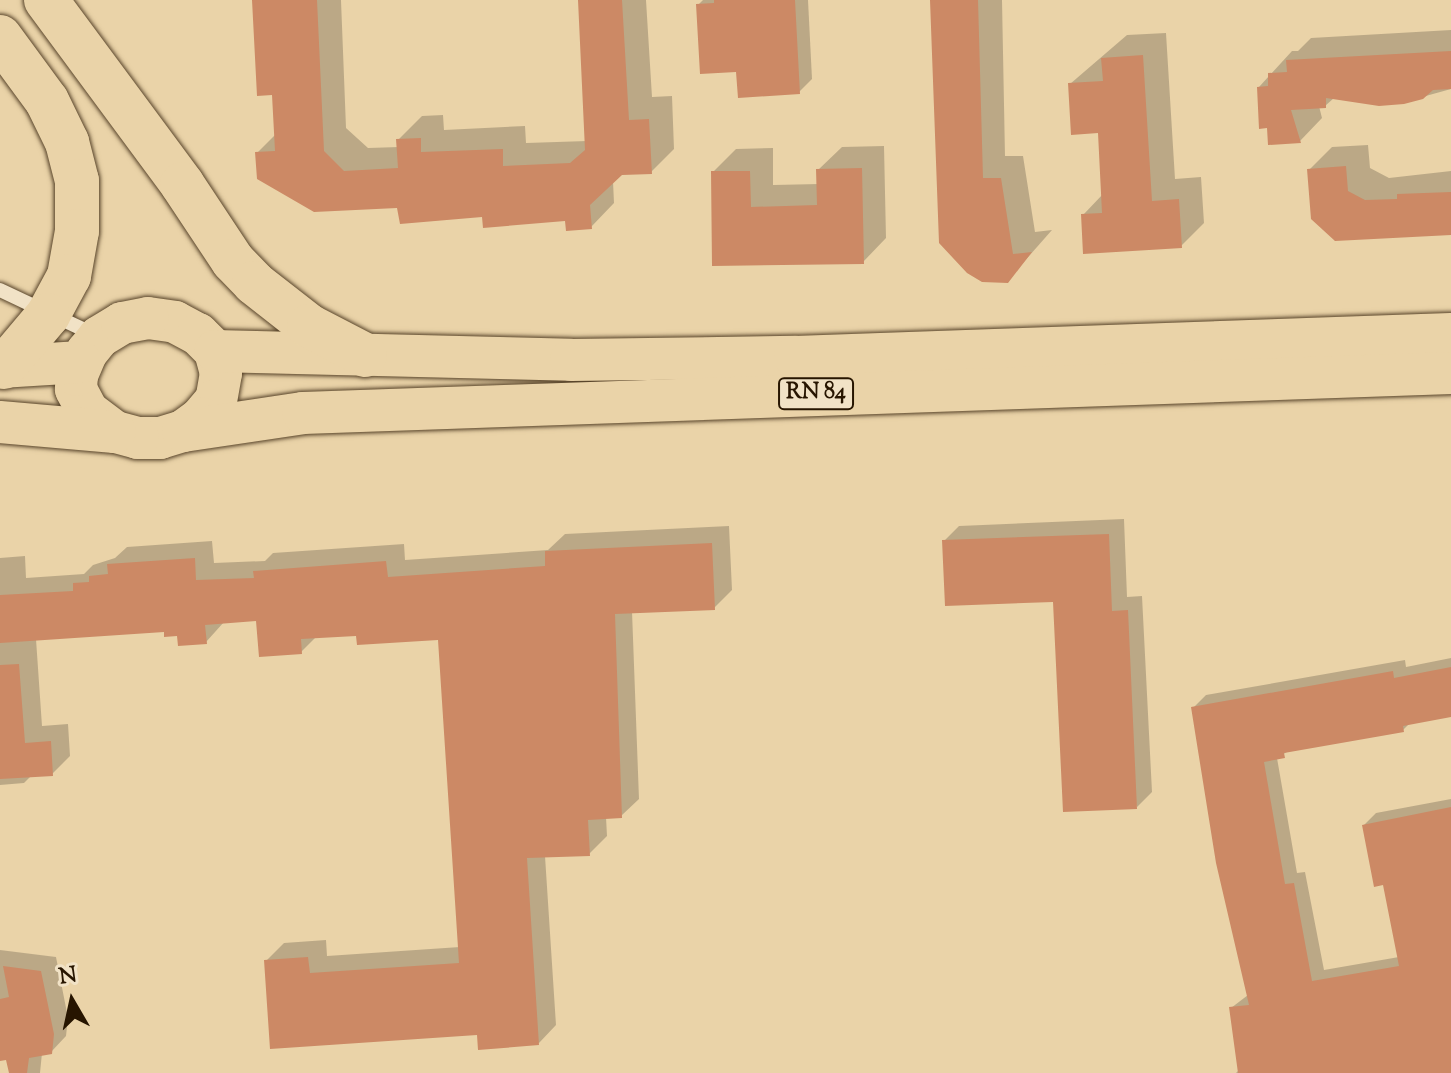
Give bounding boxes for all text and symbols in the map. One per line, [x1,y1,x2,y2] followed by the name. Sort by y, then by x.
[778,376,854,412] road number: RN 84
[57,960,79,994] text: N
[32,961,112,1041] north arrow

